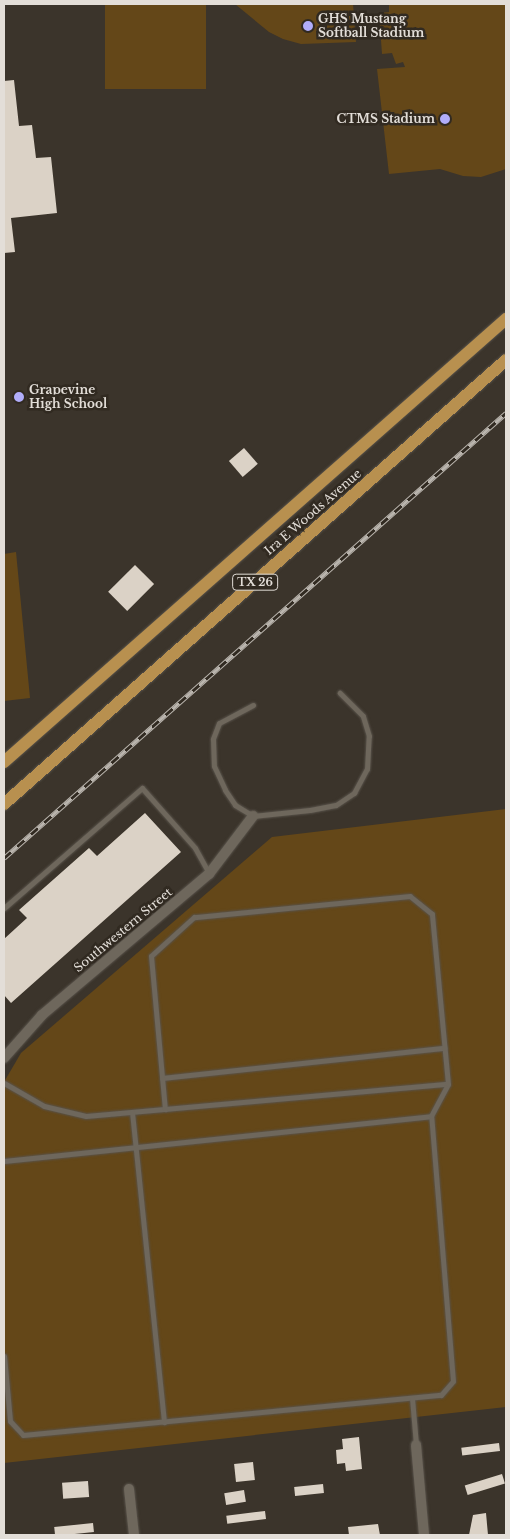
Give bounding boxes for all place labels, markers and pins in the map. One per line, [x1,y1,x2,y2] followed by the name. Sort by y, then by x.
[318,12,424,40] place label: GHS Mustang Softball Stadium
[302,20,314,32] marker: GHS Mustang Softball Stadium
[337,112,435,126] place label: CTMS Stadium
[439,113,451,125] marker: CTMS Stadium
[29,383,107,411] place label: Grapevine High School
[13,391,25,403] marker: Grapevine High School

